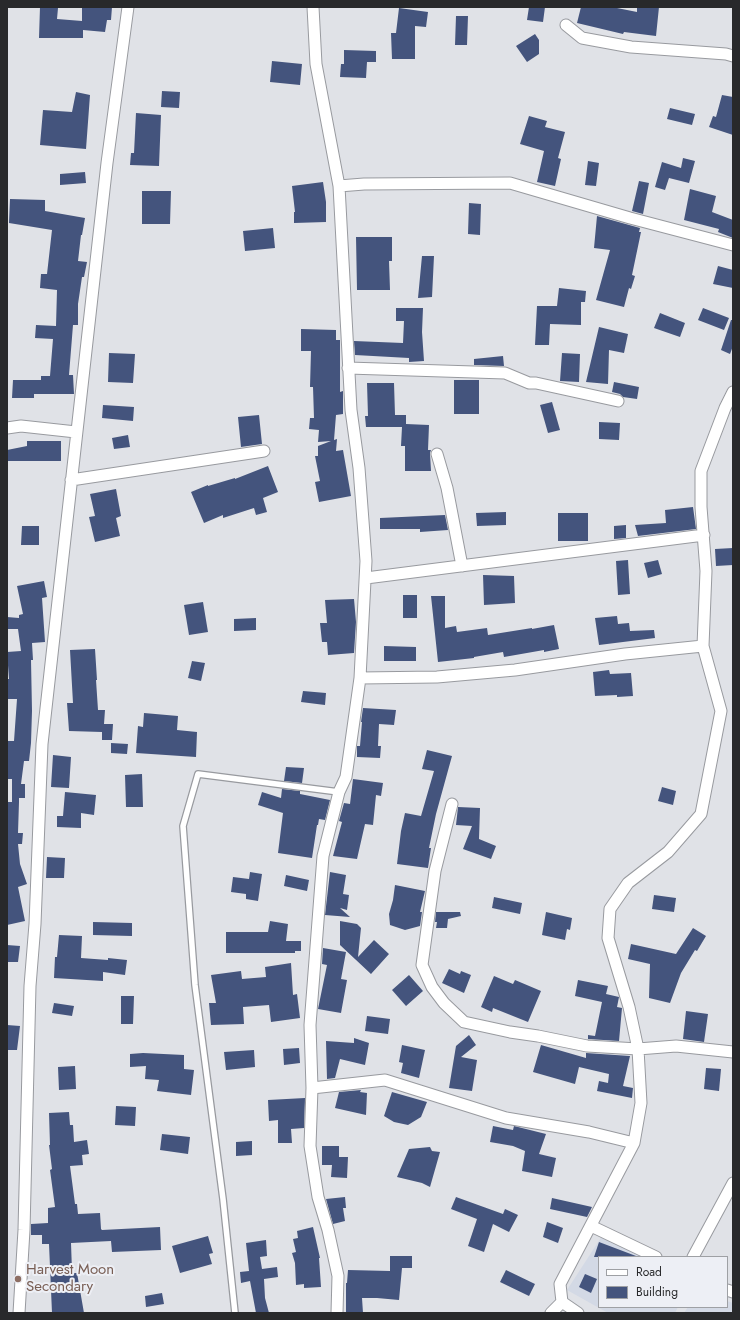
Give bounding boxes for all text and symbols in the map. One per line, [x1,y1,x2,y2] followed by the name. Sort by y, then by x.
[598,1256,728,1308] legend
[26,1261,114,1296] place label: Harvest Moon Secondary
[636,1263,662,1281] text: Road
[13,1274,23,1284] marker: Harvest Moon Secondary
[636,1283,678,1301] text: Building

